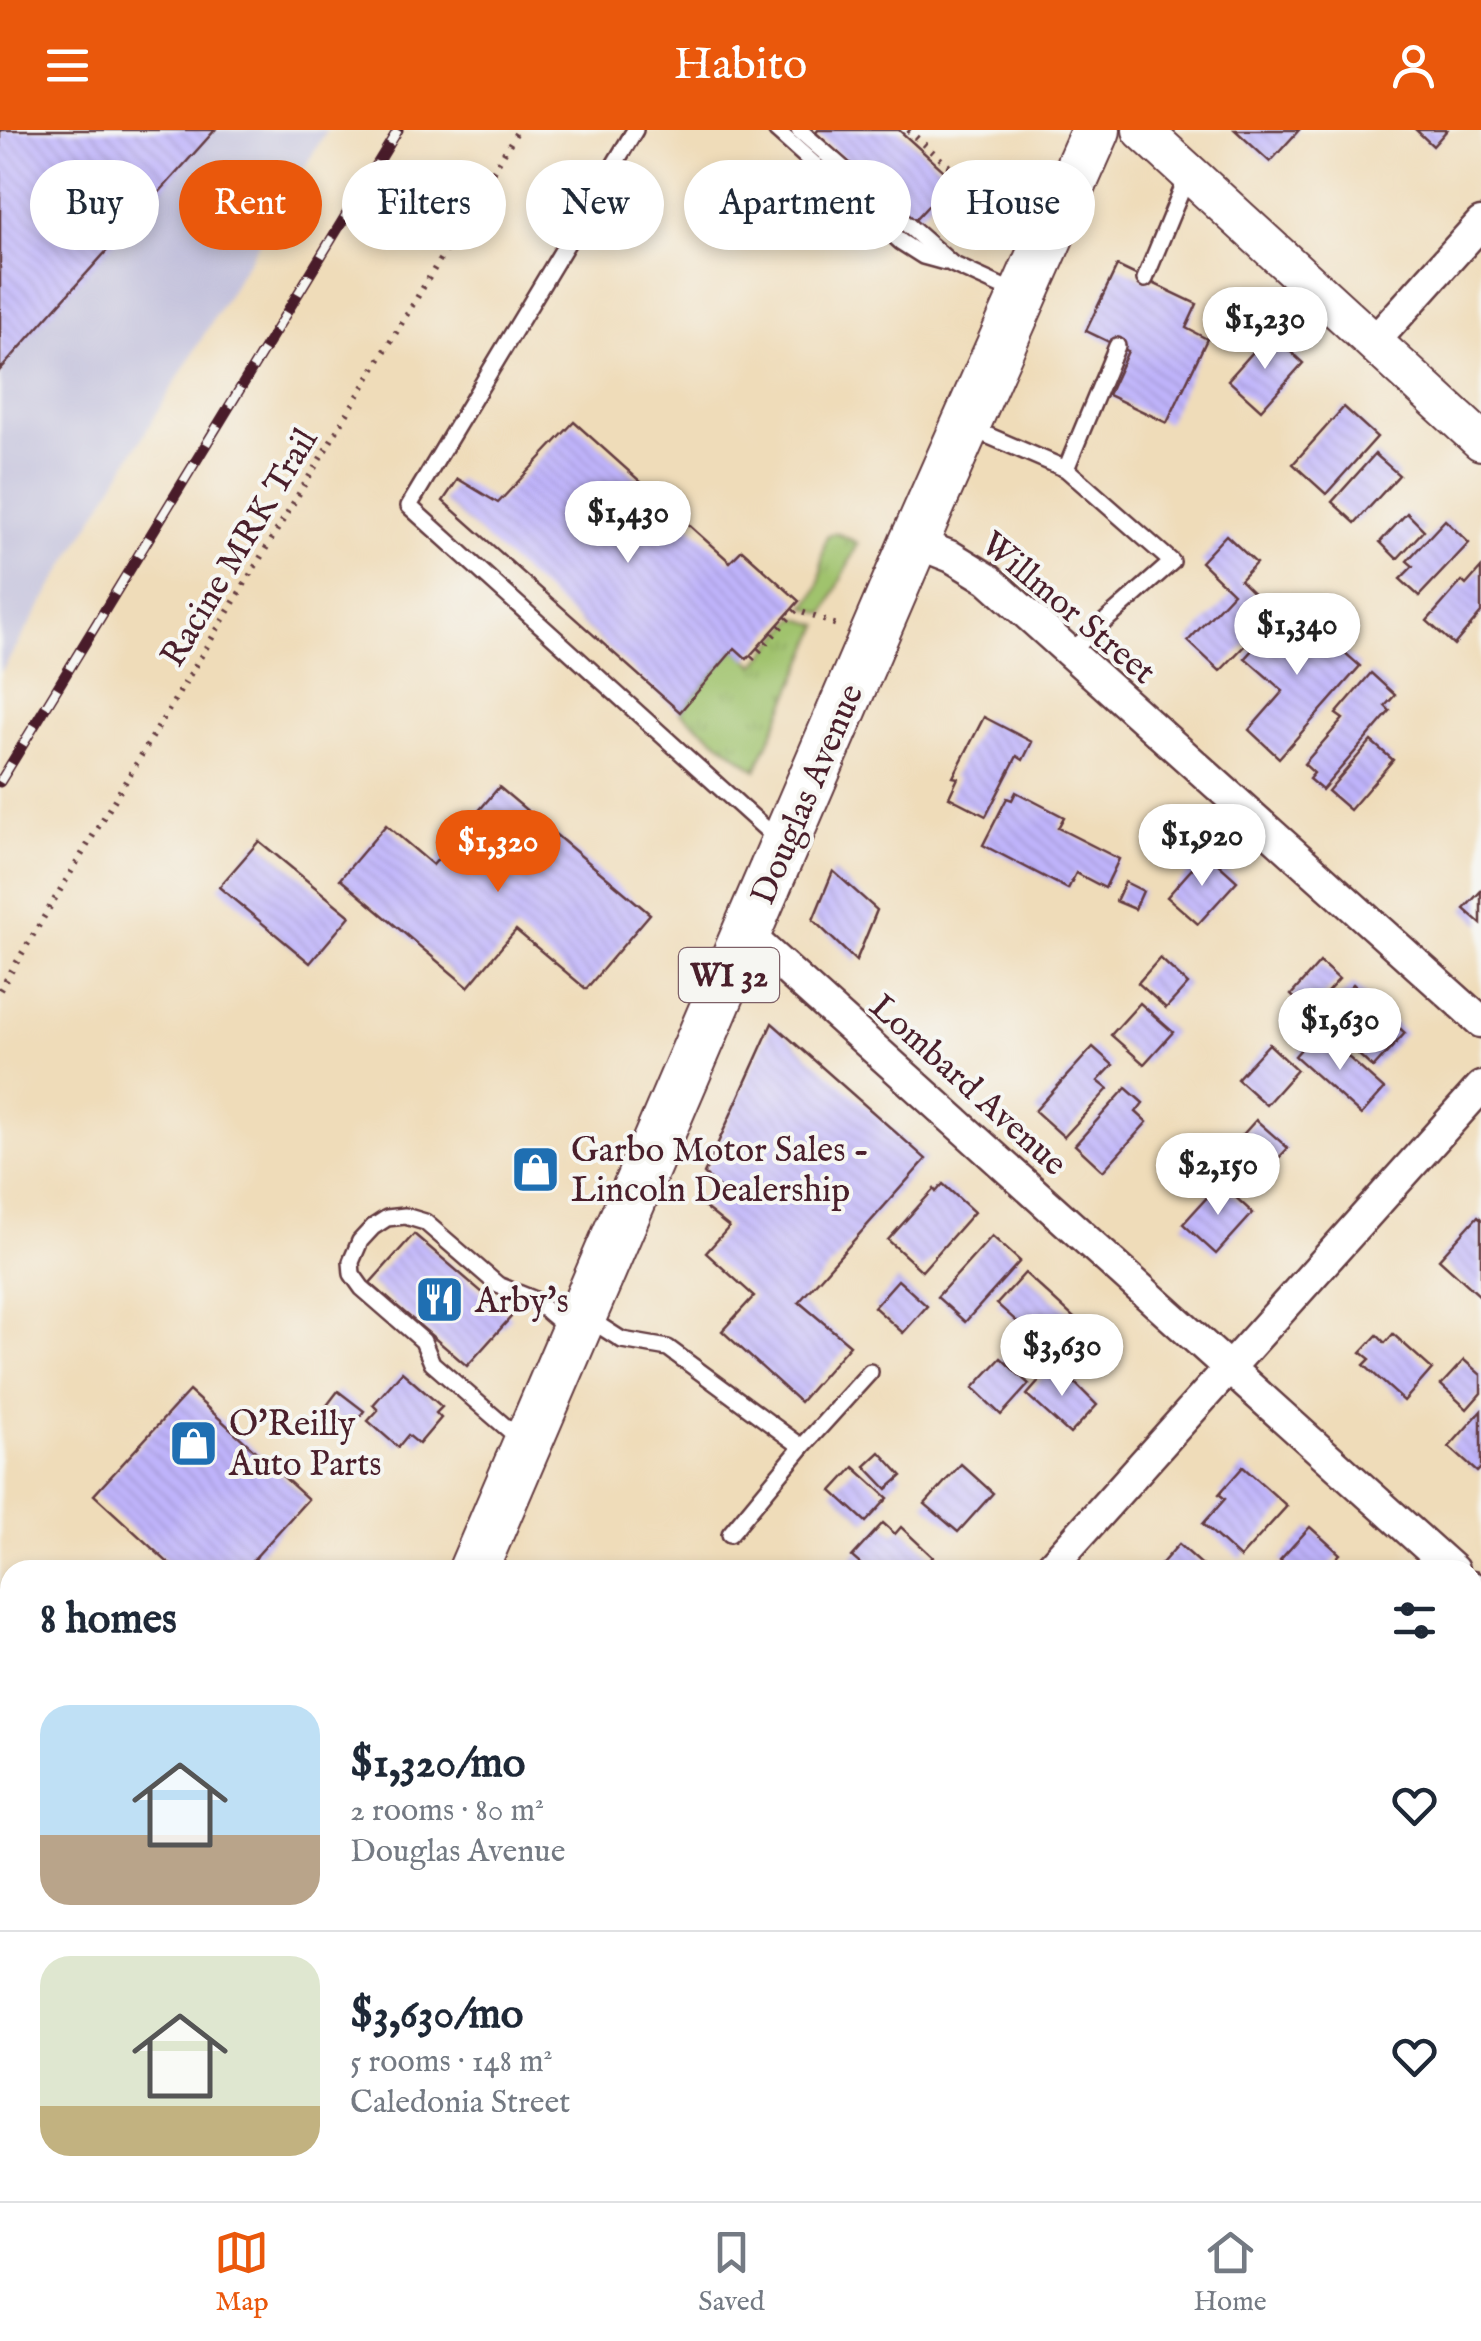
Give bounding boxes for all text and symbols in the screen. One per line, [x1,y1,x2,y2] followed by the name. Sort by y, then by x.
[674,37,807,94] text: Habito
[40,38,95,93] icon: menu
[1386,38,1441,93] icon: person
[30,160,159,250] chip: Buy
[179,160,322,250] chip: Rent
[342,160,506,250] chip: Filters
[526,160,664,250] chip: New
[684,160,911,250] chip: Apartment
[931,160,1095,250] chip: House
[1184,287,1346,372] pin: $1,230
[1225,299,1305,340] text: $1,230
[151,420,329,676] street label: Racine MRK Trail
[547,481,709,566] pin: $1,430
[587,493,669,534] text: $1,430
[971,523,1164,695] street label: Willmor Street
[1216,593,1378,678] pin: $1,340
[1256,605,1338,646] text: $1,340
[742,678,875,912] street label: Douglas Avenue
[1121,804,1283,889] pin: $1,920
[417,810,579,895] pin: $1,320
[1161,816,1243,857] text: $1,920
[458,822,538,863] text: $1,320
[679,948,779,1002] road number: WI 32
[859,985,1076,1187] street label: Lombard Avenue
[1259,988,1421,1073] pin: $1,630
[1300,1000,1380,1041] text: $1,630
[571,1129,869,1214] place label: Garbo Motor Sales - Lincoln Dealership
[1137,1133,1299,1218] pin: $2,150
[510,1143,562,1195] shop icon: Garbo Motor Sales - Lincoln Dealership
[1178,1145,1258,1186] text: $2,150
[414,1274,466,1326] restaurant icon: Arby's
[474,1280,569,1325] place label: Arby's
[981,1314,1143,1399] pin: $3,630
[1022,1326,1102,1367] text: $3,630
[228,1403,382,1488] place label: O'Reilly Auto Parts
[168,1417,220,1469] shop icon: O'Reilly Auto Parts
[1387,1593,1442,1648] icon: filters
[40,1594,177,1647] text: 8 homes
[350,1738,525,1791] text: $1,320/mo
[120,1745,240,1865] icon: home
[1387,1778,1442,1833] icon: heart
[350,1791,544,1832] text: 2 rooms · 80 m²
[350,1832,565,1873] text: Douglas Avenue
[350,1989,523,2042] text: $3,630/mo
[120,1996,240,2116] icon: home
[1387,2029,1442,2084] icon: heart
[350,2042,553,2083] text: 5 rooms · 148 m²
[350,2083,570,2124] text: Caledonia Street
[214,2225,269,2320] tab: Map
[698,2225,765,2320] tab: Saved
[1193,2225,1267,2320] tab: Home

